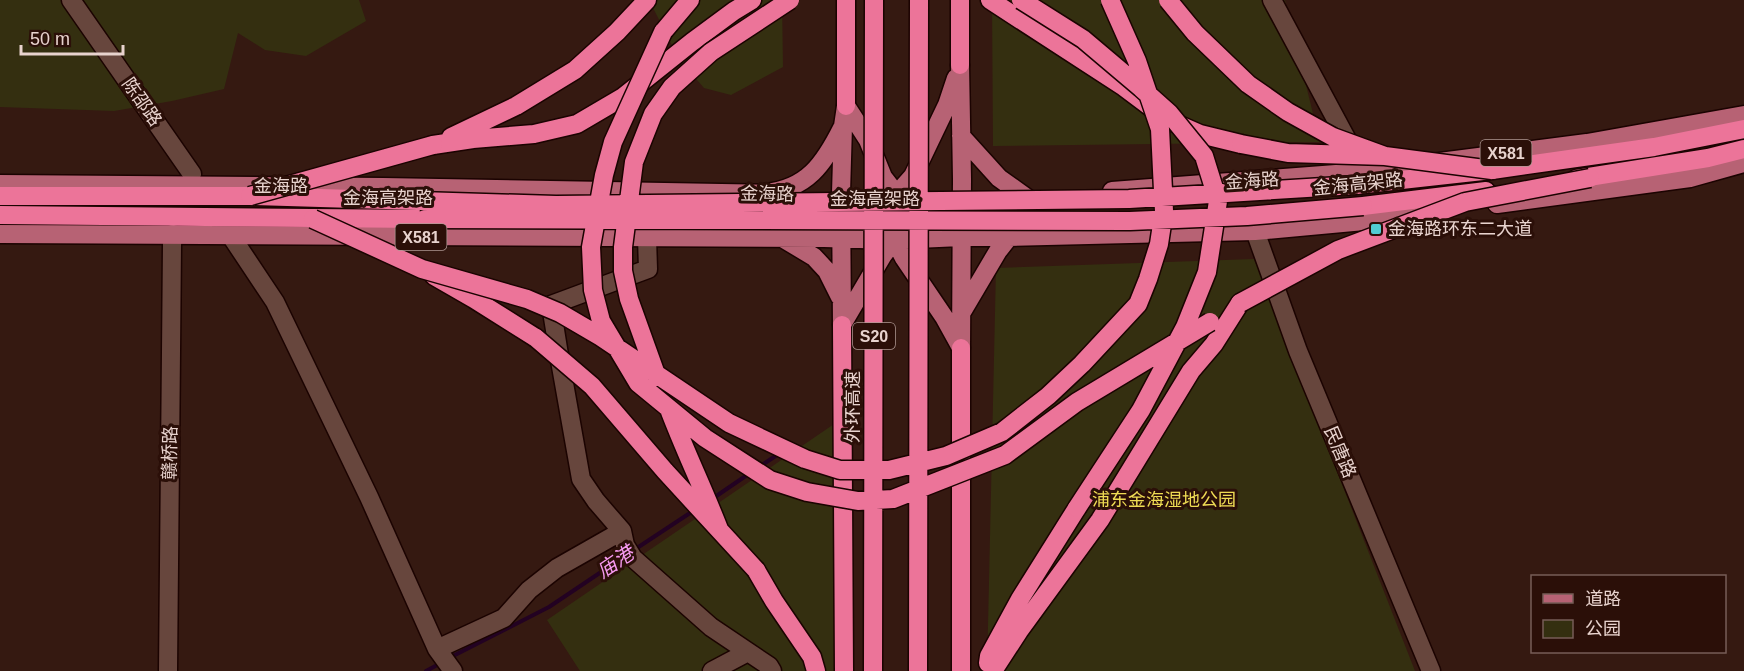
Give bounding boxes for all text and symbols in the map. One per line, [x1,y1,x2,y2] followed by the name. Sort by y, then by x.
[21,18,123,56] scale bar
[30,29,70,49] text: 50 m
[118,74,166,130] street label: 陈邵路
[1480,140,1532,166] road number: X581
[1224,169,1280,193] street label: 金海路
[1312,169,1404,199] street label: 金海高架路
[254,176,308,196] street label: 金海路
[740,184,794,204] street label: 金海路
[343,188,433,208] street label: 金海高架路
[830,189,920,209] street label: 金海高架路
[1388,219,1532,239] place label: 金海路环东二大道
[1369,222,1383,236] marker: 金海路环东二大道
[396,224,446,250] road number: X581
[853,323,895,349] road number: S20
[843,371,863,443] street label: 外环高速
[1320,423,1360,481] street label: 民唐路
[160,426,180,480] street label: 赣桥路
[1092,490,1236,510] park label: 浦东金海湿地公园
[592,540,640,582] water label: 庙港
[1531,575,1726,653] legend
[1585,589,1621,609] text: 道路
[1585,619,1621,639] text: 公园

